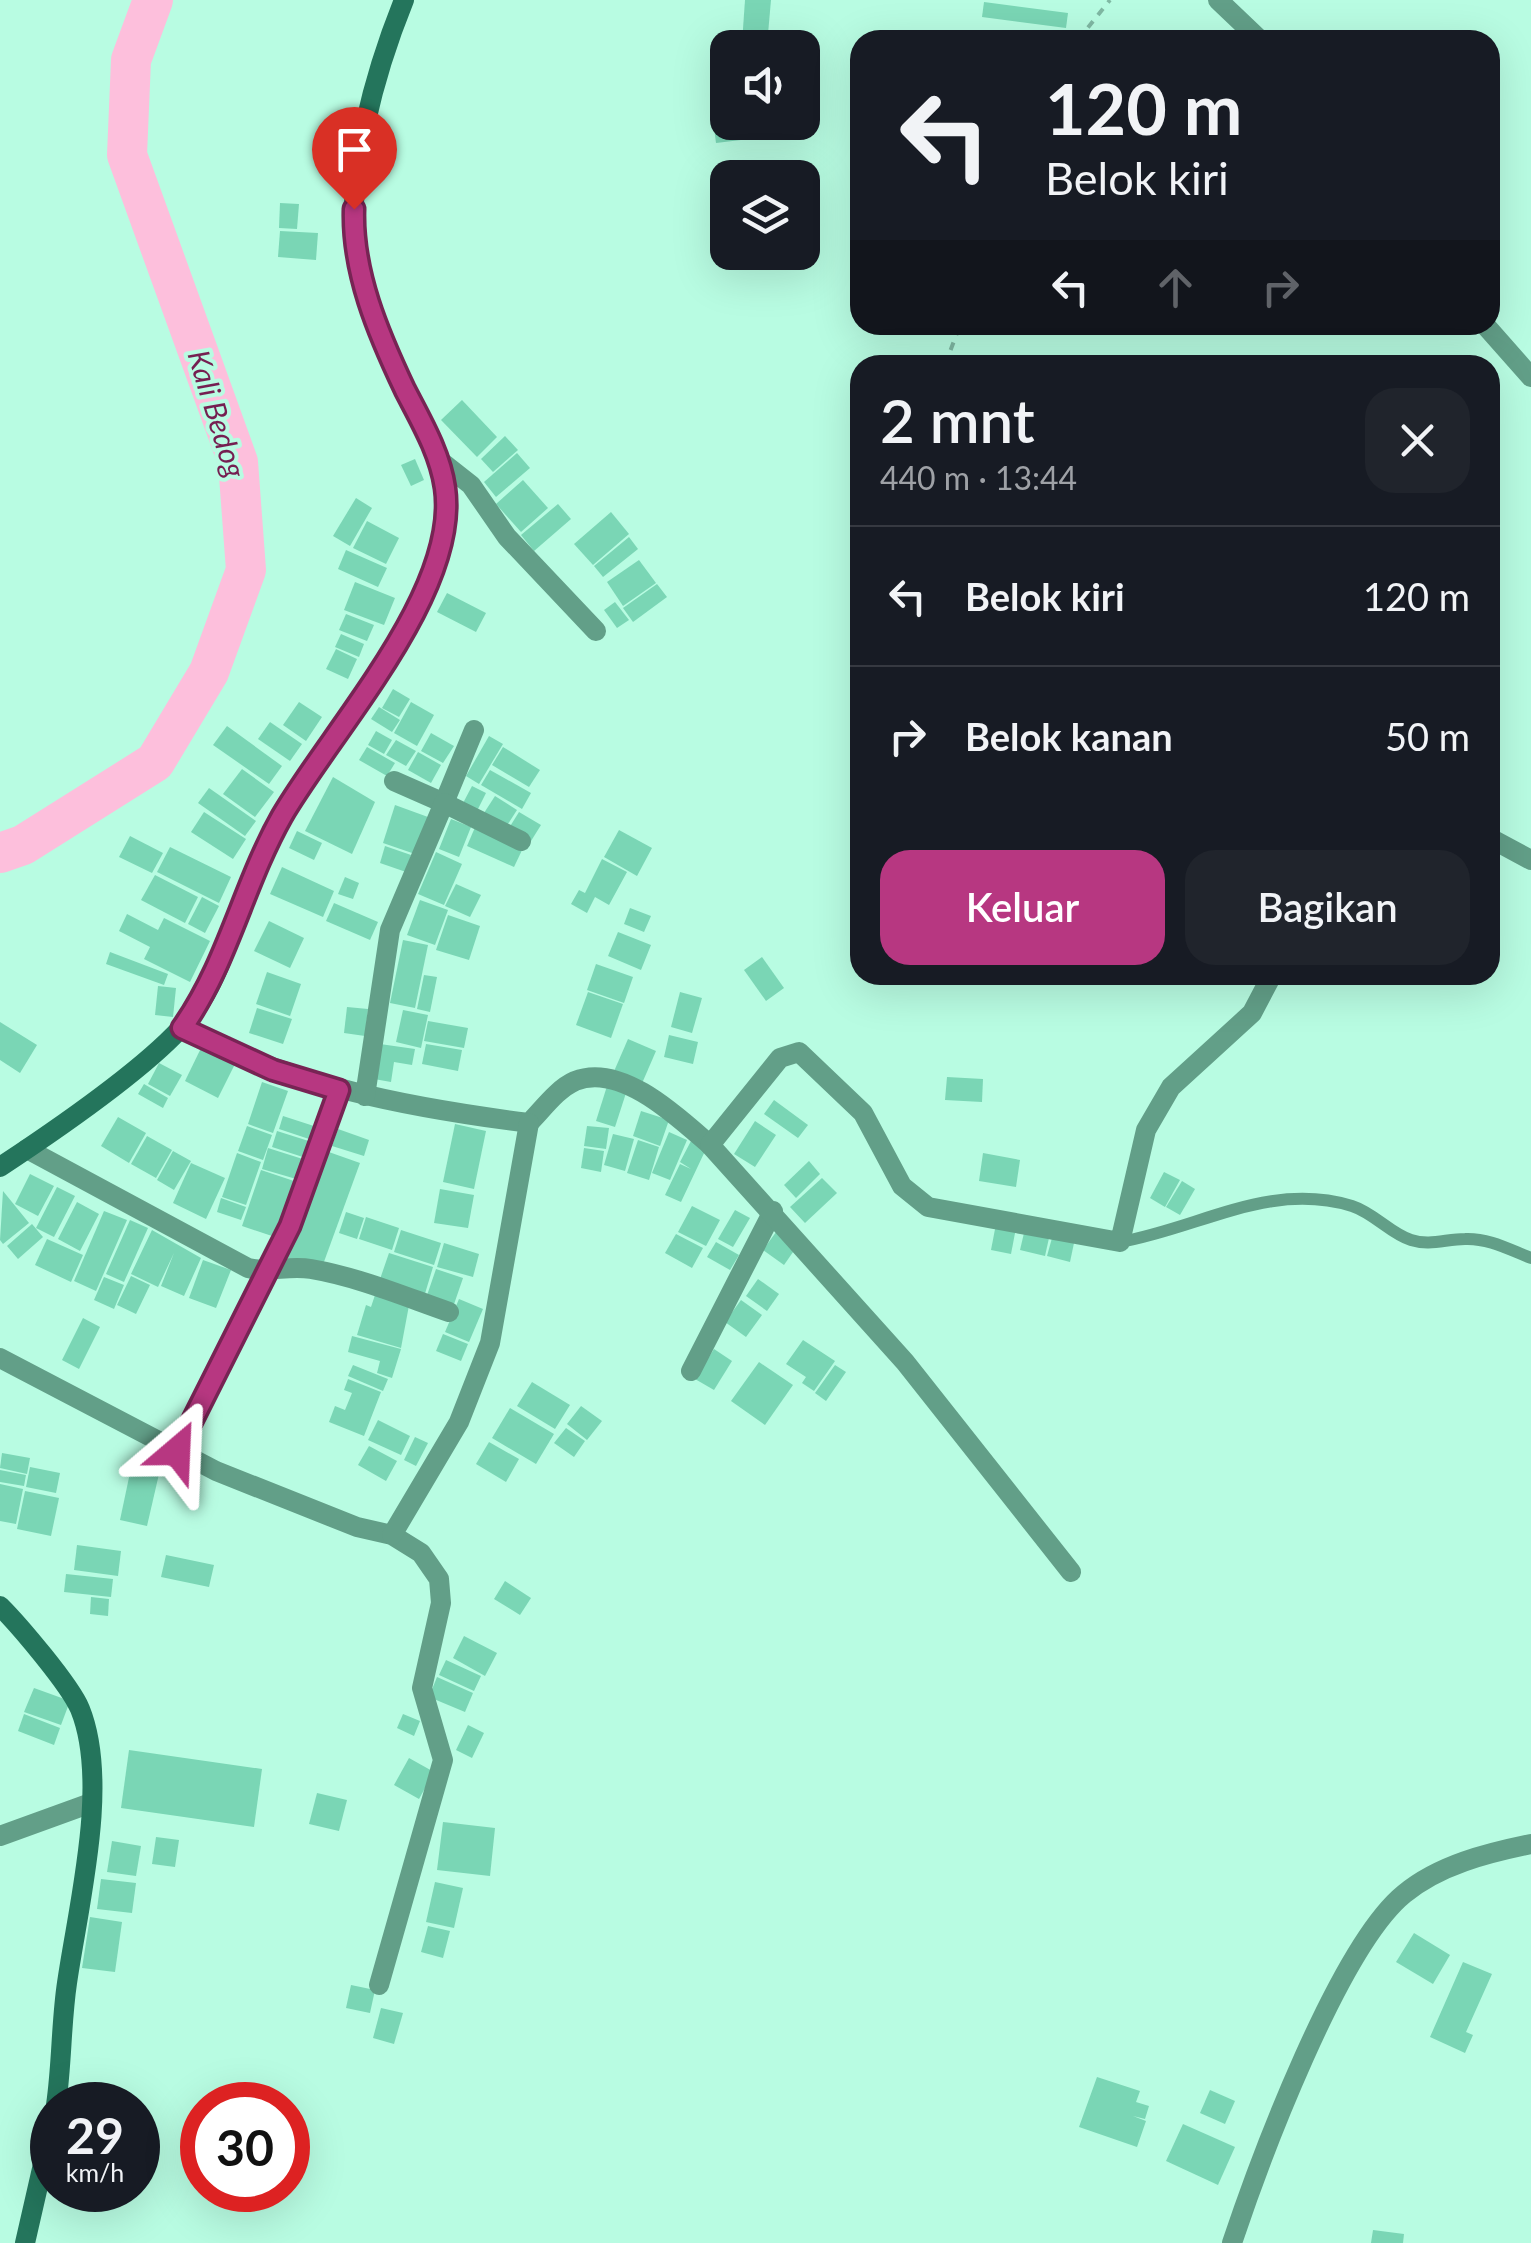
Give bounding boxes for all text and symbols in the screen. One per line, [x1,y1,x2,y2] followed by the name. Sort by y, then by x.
[710,30,820,270] map controls
[710,30,820,140] button: sound
[1045,66,1242,150] text: 120 m
[880,70,1010,200] icon: left
[312,107,397,210] pin
[327,122,382,177] icon: arrive
[1045,151,1229,205] text: Belok kiri
[710,160,820,270] button: layers
[1043,260,1098,315] icon: left
[1148,260,1203,315] icon: ahead
[1253,260,1308,315] icon: right
[181,345,255,482] water label: Kali Bedog
[880,384,1035,456] text: 2 mnt
[1365,388,1470,493] button: close
[880,458,1077,497] text: 440 m · 13:44
[880,569,935,624] icon: left
[965,573,1125,619] text: Belok kiri
[1363,573,1470,619] text: 120 m
[880,709,935,764] icon: right
[965,713,1173,759] text: Belok kanan
[1385,713,1470,759] text: 50 m
[880,850,1165,965] button: Keluar
[1185,850,1470,965] button: Bagikan
[125,1399,229,1503] position arrow
[180,2082,310,2212] speed limit sign: 30
[66,2105,124,2165] text: 29
[66,2157,124,2187] text: km/h

